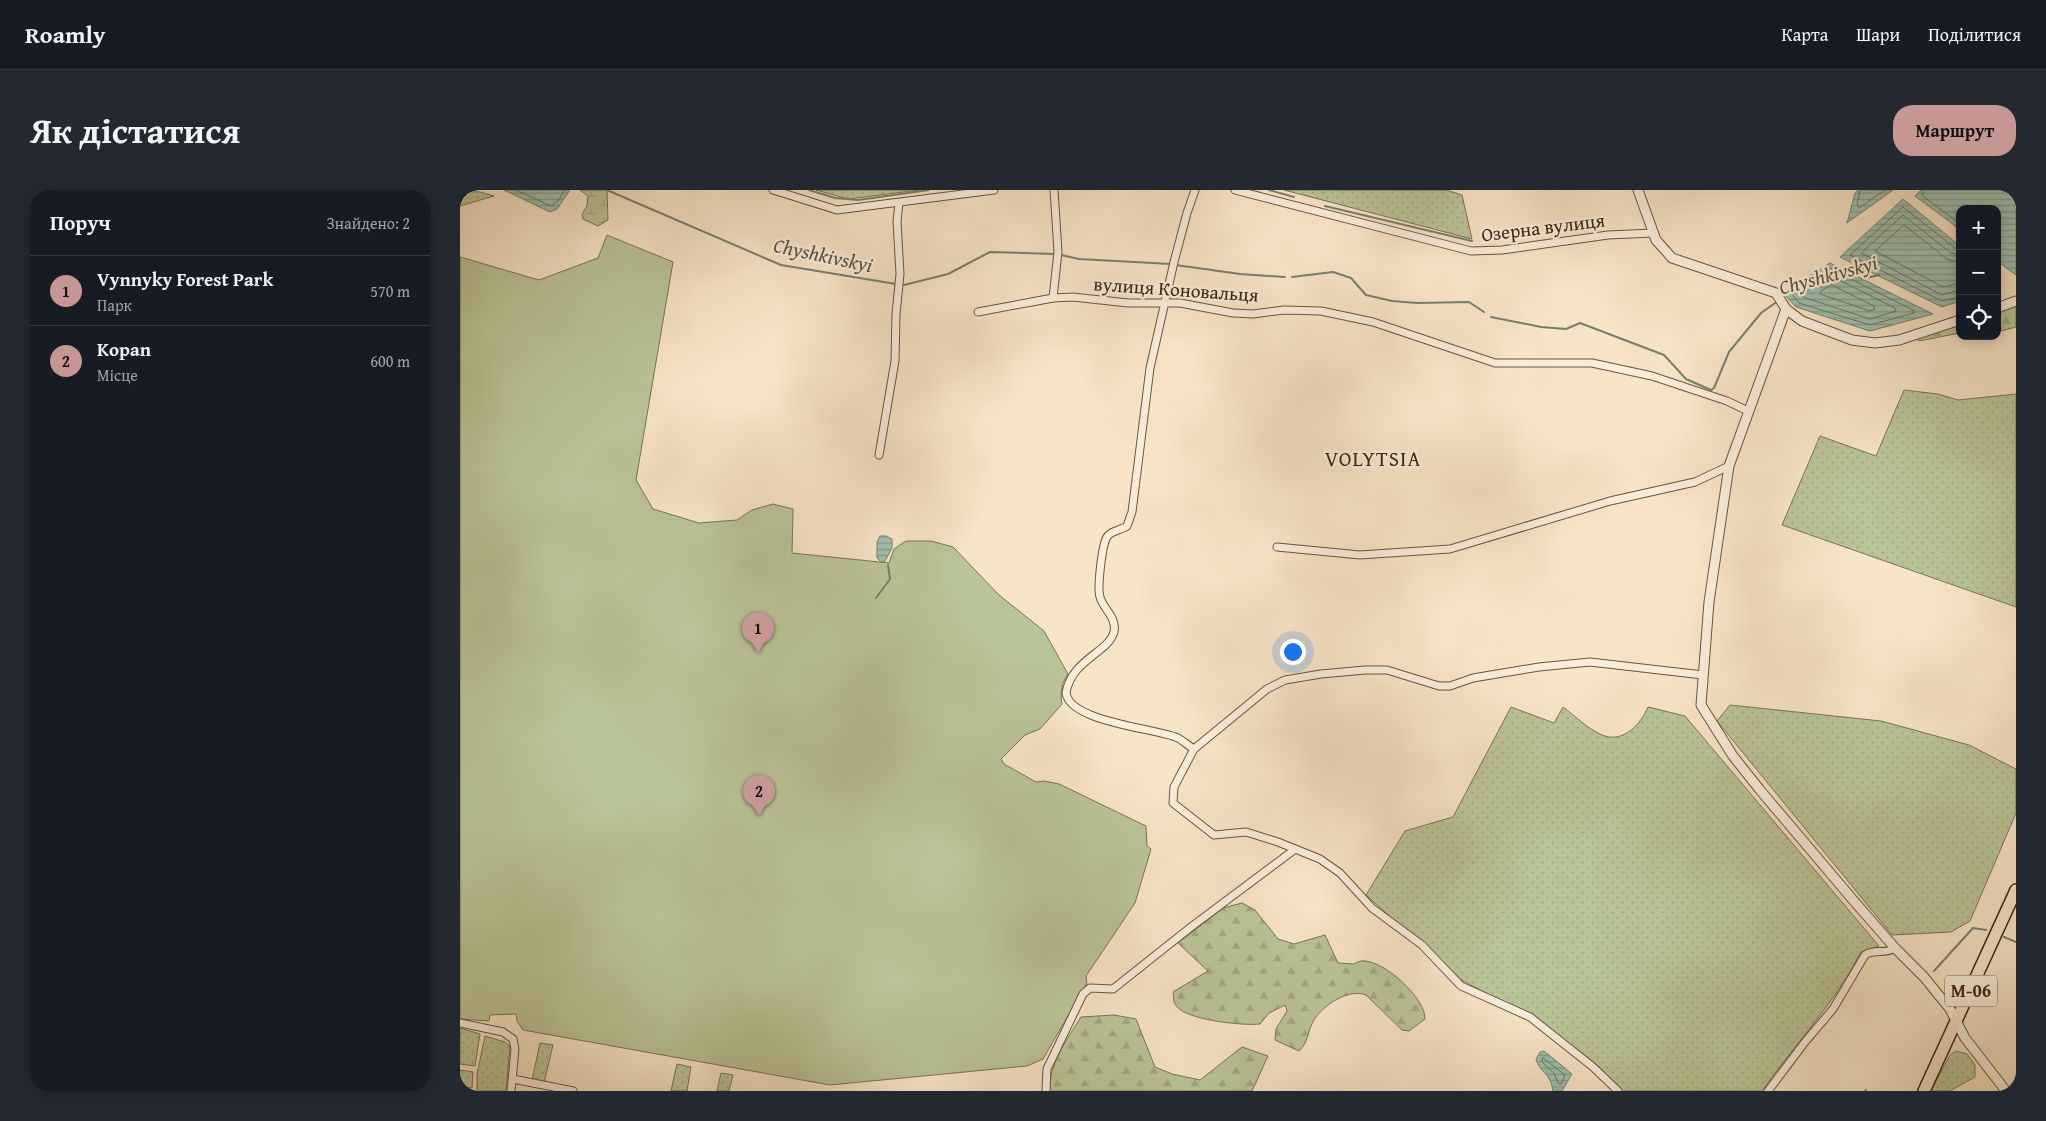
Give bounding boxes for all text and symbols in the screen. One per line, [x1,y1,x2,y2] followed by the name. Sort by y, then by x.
[25,17,105,52] text: Roamly
[1782,21,1828,48] text: Карта
[1856,21,1900,48] text: Шари
[1928,21,2021,48] text: Поділитися
[30,105,240,156] text: Як дістатися
[1893,105,2016,156] button: Маршрут
[1480,205,1607,248] street label: Озерна вулиця
[1956,205,2001,340] map controls
[1956,205,2001,250] button: +
[50,207,111,238] text: Поруч
[327,211,410,235] text: Знайдено: 2
[771,230,875,279] water label: Chyshkivskyi
[1776,248,1880,302] water label: Chyshkivskyi
[1956,250,2001,295] button: −
[97,265,273,293] text: Vynnyky Forest Park
[1092,269,1260,309] street label: вулиця Коновальця
[62,279,70,303] text: 1
[370,279,410,303] text: 570 m
[97,293,132,317] text: Парк
[1956,295,2001,340] button: locate
[97,335,151,363] text: Kopan
[62,349,70,373] text: 2
[370,349,410,373] text: 600 m
[97,363,138,387] text: Місце
[1325,443,1421,474] district label: VOLYTSIA
[742,612,774,653] pin: 1
[1280,639,1306,665] your location
[743,775,775,816] pin: 2
[1945,976,1997,1006] road number: М-06

